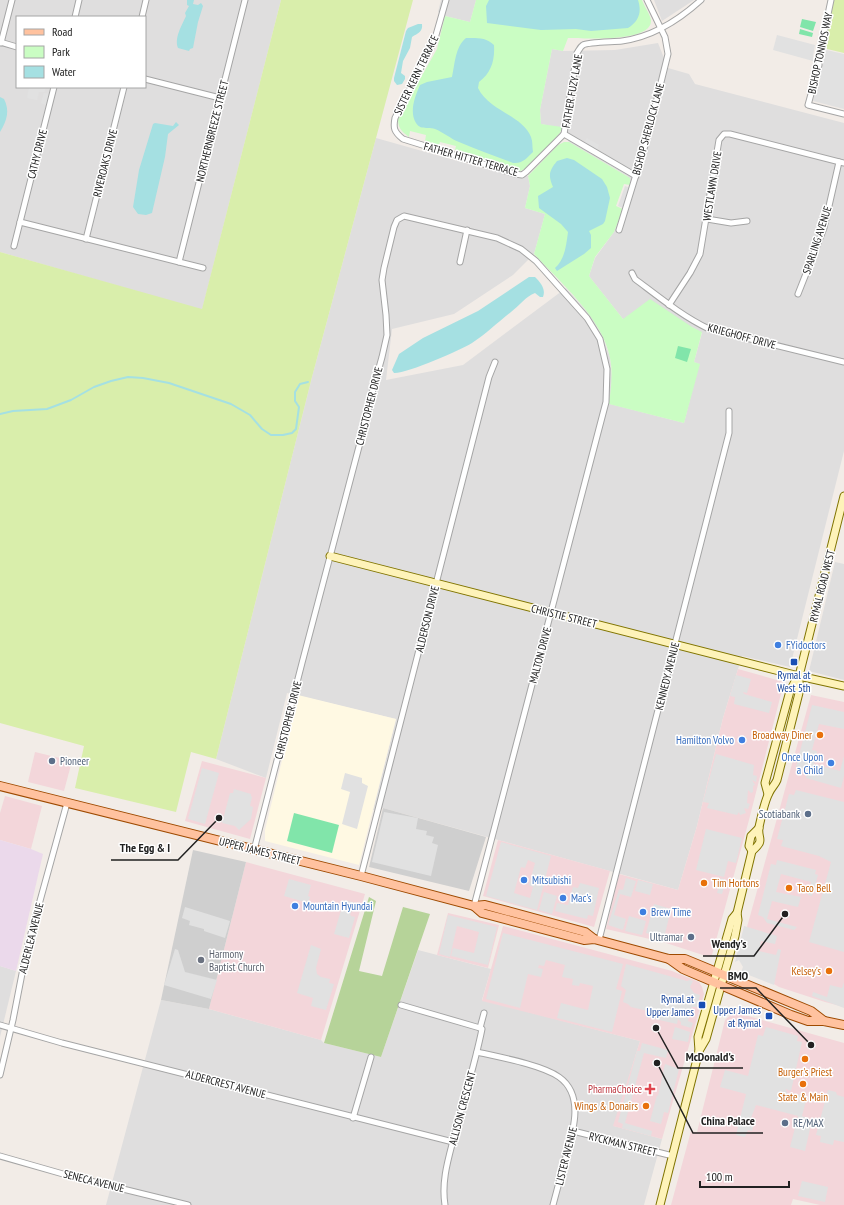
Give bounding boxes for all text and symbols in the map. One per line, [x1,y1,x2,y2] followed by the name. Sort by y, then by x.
[805,11,835,95] street label: BISHOP TONNOS WAY
[16,16,146,88] legend
[52,24,72,39] text: Road
[391,32,442,117] street label: SISTER KERN TERRACE
[52,44,70,59] text: Park
[559,53,585,129] street label: FATHER FUZY LANE
[52,64,77,79] text: Water
[193,79,231,183] street label: NORTHERNBREEZE STREET
[629,81,667,177] street label: BISHOP SHERLOCK LANE
[24,127,50,180] street label: CATHY DRIVE
[90,127,120,198] street label: RIVEROAKS DRIVE
[422,139,520,179] street label: FATHER HITTER TERRACE
[700,150,724,222] street label: WESTLAWN DRIVE
[799,204,835,276] street label: SPARLING AVENUE
[706,320,778,352] street label: KRIEGHOFF DRIVE
[352,365,386,447] street label: CHRISTOPHER DRIVE
[806,548,838,624] street label: RYMAL ROAD WEST
[412,584,442,654] street label: ALDERSON DRIVE
[530,601,598,631] street label: CHRISTIE STREET
[526,625,554,685] street label: MALTON DRIVE
[786,638,826,652] place label: FYidoctors
[652,640,682,712] street label: KENNEDY AVENUE
[773,640,783,650] marker: FYidoctors
[789,657,799,667] marker: Rymal at West 5th
[777,668,811,695] place label: Rymal at West 5th
[271,679,305,761] street label: CHRISTOPHER DRIVE
[752,728,812,742] place label: Broadway Diner
[815,730,825,740] marker: Broadway Diner
[676,733,734,747] place label: Hamilton Volvo
[737,735,747,745] marker: Hamilton Volvo
[781,750,823,777] place label: Once Upon a Child
[60,754,89,768] place label: Pioneer
[47,756,57,766] marker: Pioneer
[826,758,836,768] marker: Once Upon a Child
[759,807,801,821] place label: Scotiabank
[803,809,813,819] marker: Scotiabank
[218,834,302,868] street label: UPPER JAMES STREET
[111,836,178,860] callout: The Egg & I
[120,840,170,855] text: The Egg & I
[532,873,571,887] place label: Mitsubishi
[519,875,529,885] marker: Mitsubishi
[712,876,759,890] place label: Tim Hortons
[699,878,709,888] marker: Tim Hortons
[797,881,831,895] place label: Taco Bell
[784,883,794,893] marker: Taco Bell
[571,891,592,905] place label: Mac's
[558,893,568,903] marker: Mac's
[303,899,373,913] place label: Mountain Hyundai
[15,901,47,975] street label: ALDERLEA AVENUE
[290,901,300,911] marker: Mountain Hyundai
[651,905,691,919] place label: Brew Time
[638,907,648,917] marker: Brew Time
[650,930,683,944] place label: Ultramar
[686,932,696,942] marker: Ultramar
[703,932,754,956] callout: Wendy's
[711,936,746,951] text: Wendy's
[209,947,264,974] place label: Harmony Baptist Church
[196,955,206,965] marker: Harmony Baptist Church
[720,964,756,988] callout: BMO
[792,964,821,978] place label: Kelsey's
[824,966,834,976] marker: Kelsey's
[728,968,749,983] text: BMO
[646,992,694,1019] place label: Rymal at Upper James
[697,1000,707,1010] marker: Rymal at Upper James
[713,1003,761,1030] place label: Upper James at Rymal
[764,1011,774,1021] marker: Upper James at Rymal
[678,1044,743,1068] callout: McDonald's
[686,1049,734,1064] text: McDonald's
[800,1054,810,1064] marker: Burger's Priest
[778,1065,832,1079] place label: Burger's Priest
[184,1067,268,1102] street label: ALDERCREST AVENUE
[445,1069,479,1147] street label: ALLISON CRESCENT
[798,1079,808,1089] marker: State & Main
[588,1082,642,1096] place label: PharmaChoice
[645,1084,655,1094] marker: PharmaChoice
[778,1090,828,1104] place label: State & Main
[574,1099,638,1113] place label: Wings & Donairs
[641,1101,651,1111] marker: Wings & Donairs
[693,1109,763,1133] callout: China Palace
[701,1113,755,1128] text: China Palace
[793,1116,824,1130] place label: RE/MAX
[780,1118,790,1128] marker: RE/MAX
[552,1125,580,1187] street label: LISTER AVENUE
[588,1129,659,1159] street label: RYCKMAN STREET
[700,1163,789,1189] scale bar
[62,1167,126,1195] street label: SENECA AVENUE
[706,1169,733,1184] text: 100 m

